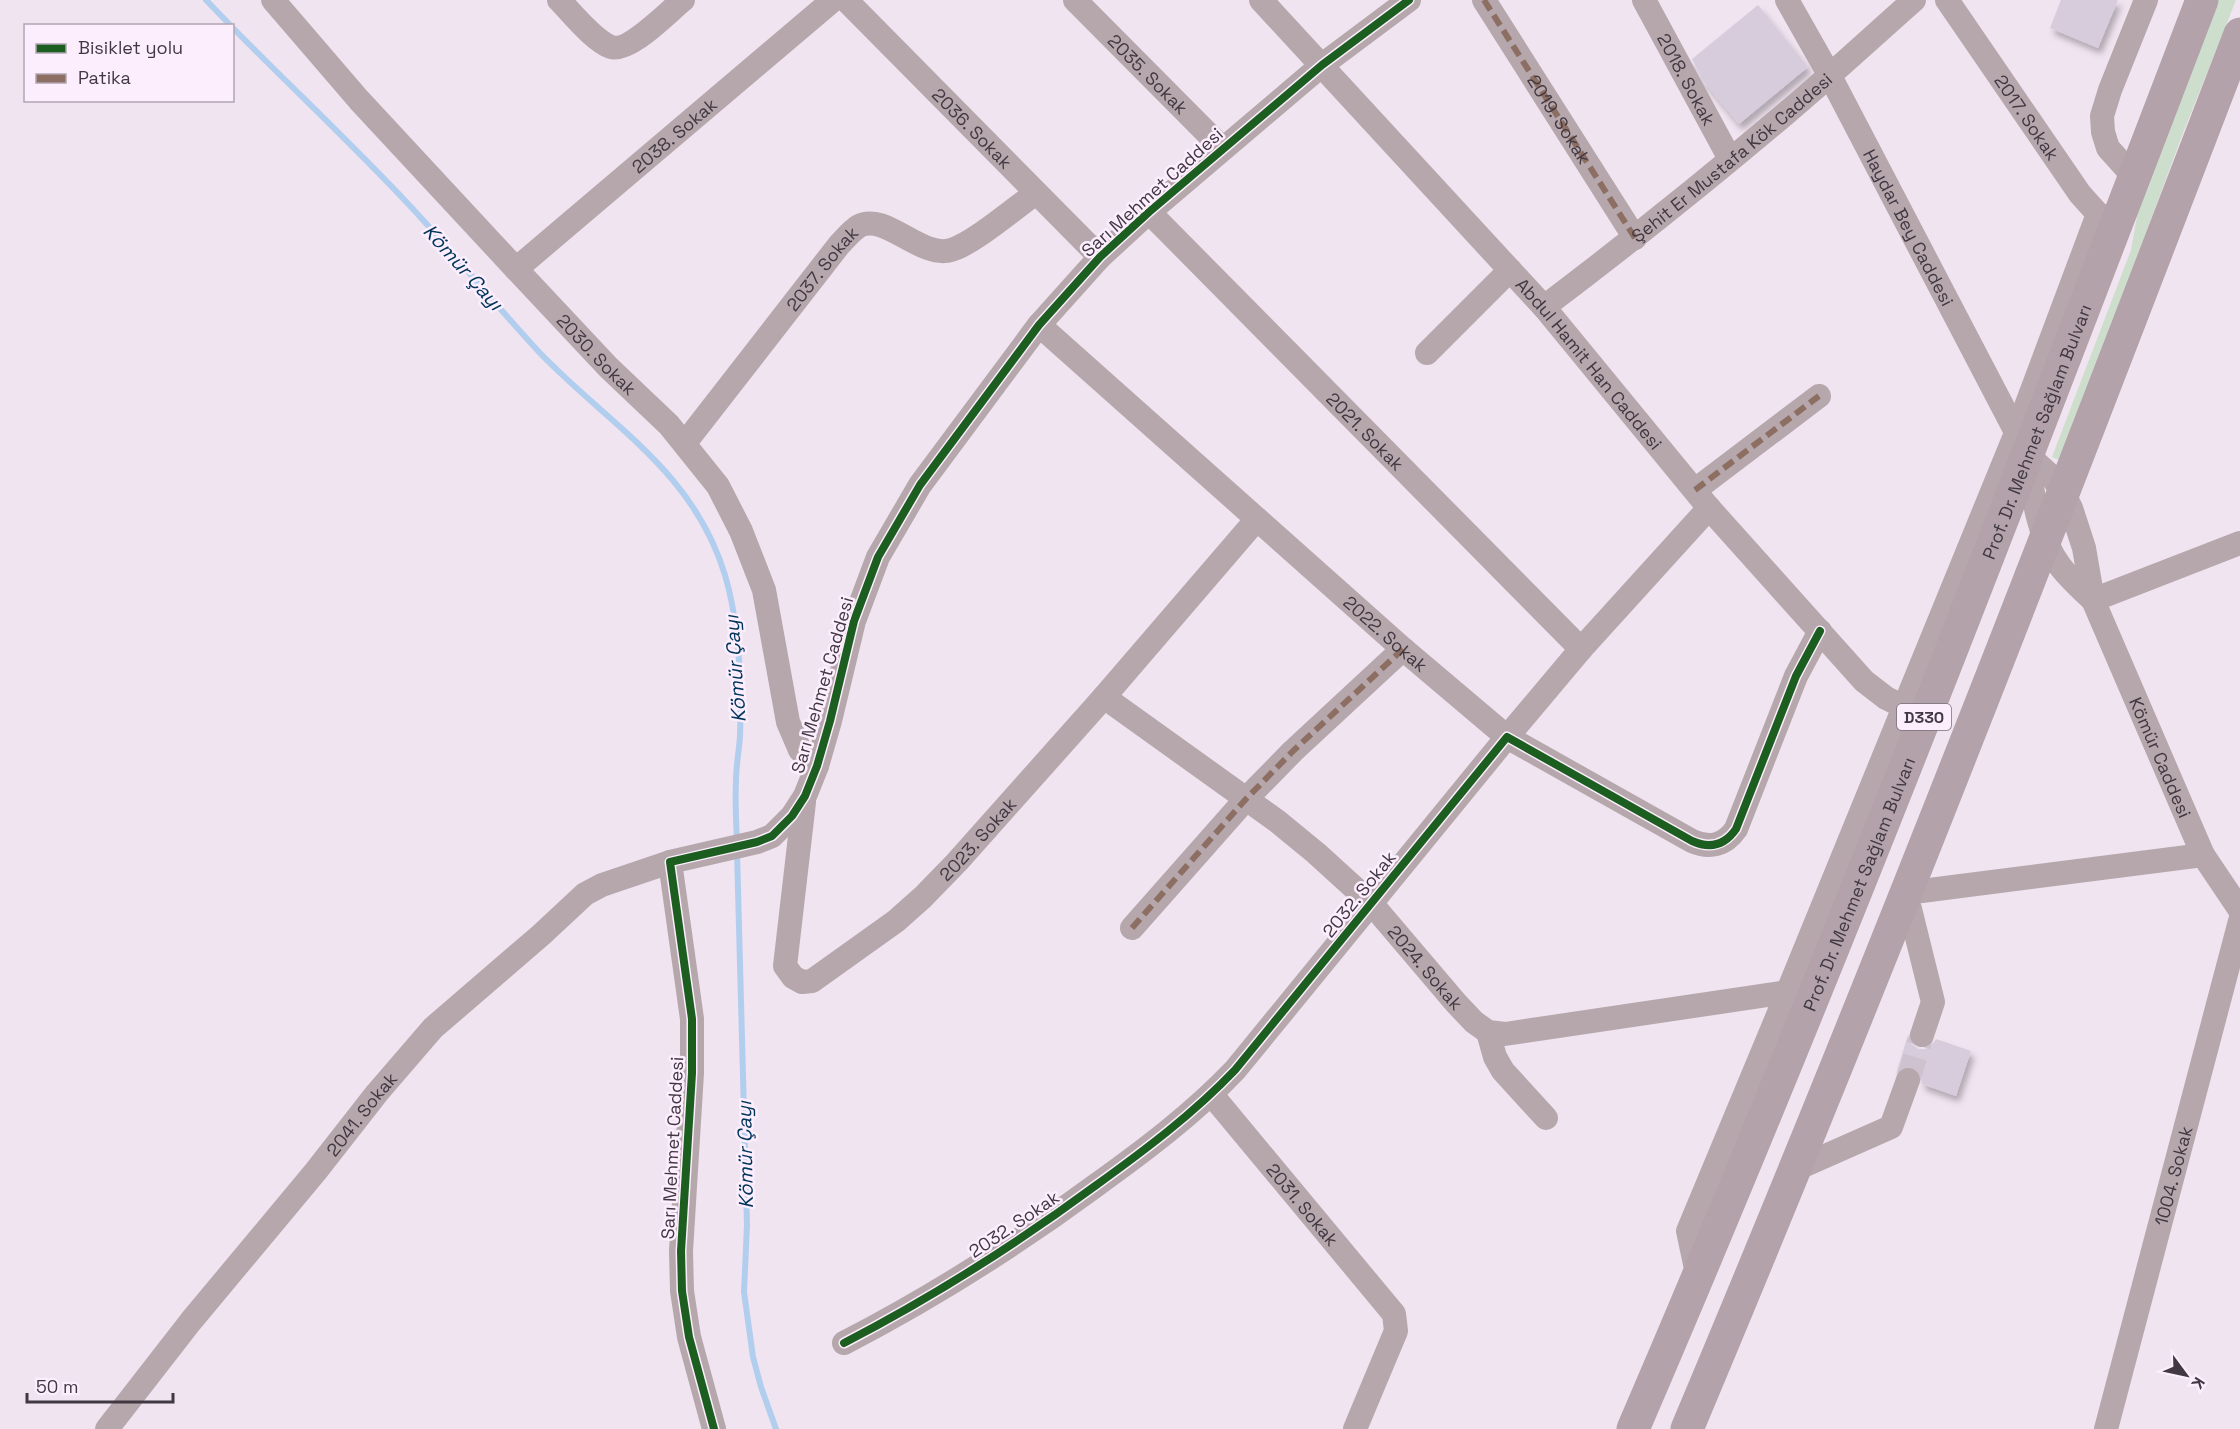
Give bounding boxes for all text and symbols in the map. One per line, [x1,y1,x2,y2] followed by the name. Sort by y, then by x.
[24,24,234,102] legend
[1103,29,1193,119] street label: 2035. Sokak
[1653,29,1721,130] street label: 2018. Sokak
[78,36,183,59] text: Bisiklet yolu
[78,66,131,89] text: Patika
[1626,67,1837,247] street label: Şehit Er Mustafa Kök Caddesi
[1523,70,1596,168] street label: 2019. Sokak
[1990,70,2065,165] street label: 2017. Sokak
[928,83,1018,174] street label: 2036. Sokak
[626,92,721,178] street label: 2038. Sokak
[1076,122,1228,262] street label: Sarı Mehmet Caddesi
[1859,145,1960,310] street label: Haydar Bey Caddesi
[417,218,509,316] water label: Kömür Çayı
[781,220,863,315] street label: 2037. Sokak
[1511,273,1668,454] street label: Abdul Hamit Han Caddesi
[1977,301,2096,562] street label: Prof. Dr. Mehmet Sağlam Bulvarı
[552,309,642,400] street label: 2030. Sokak
[1322,387,1409,475] street label: 2021. Sokak
[1339,590,1433,677] street label: 2022. Sokak
[786,594,858,776] street label: Sarı Mehmet Caddesi
[718,613,752,723] water label: Kömür Çayı
[2125,693,2197,821] street label: Kömür Caddesi
[1897,704,1951,730] road number: D330
[1797,753,1920,1014] street label: Prof. Dr. Mehmet Sağlam Bulvarı
[934,792,1021,885] street label: 2023. Sokak
[1317,846,1401,942] street label: 2032. Sokak
[1383,920,1468,1015] street label: 2024. Sokak
[656,1056,688,1240] street label: Sarı Mehmet Caddesi
[321,1067,402,1160] street label: 2041. Sokak
[731,1100,759,1209] water label: Kömür Çayı
[2149,1123,2197,1228] street label: 1004. Sokak
[1262,1158,1344,1251] street label: 2031. Sokak
[964,1185,1064,1263] street label: 2032. Sokak
[2156,1345,2216,1405] north arrow
[27,1366,172,1404] scale bar
[2187,1373,2210,1393] text: K
[36,1375,78,1398] text: 50 m

